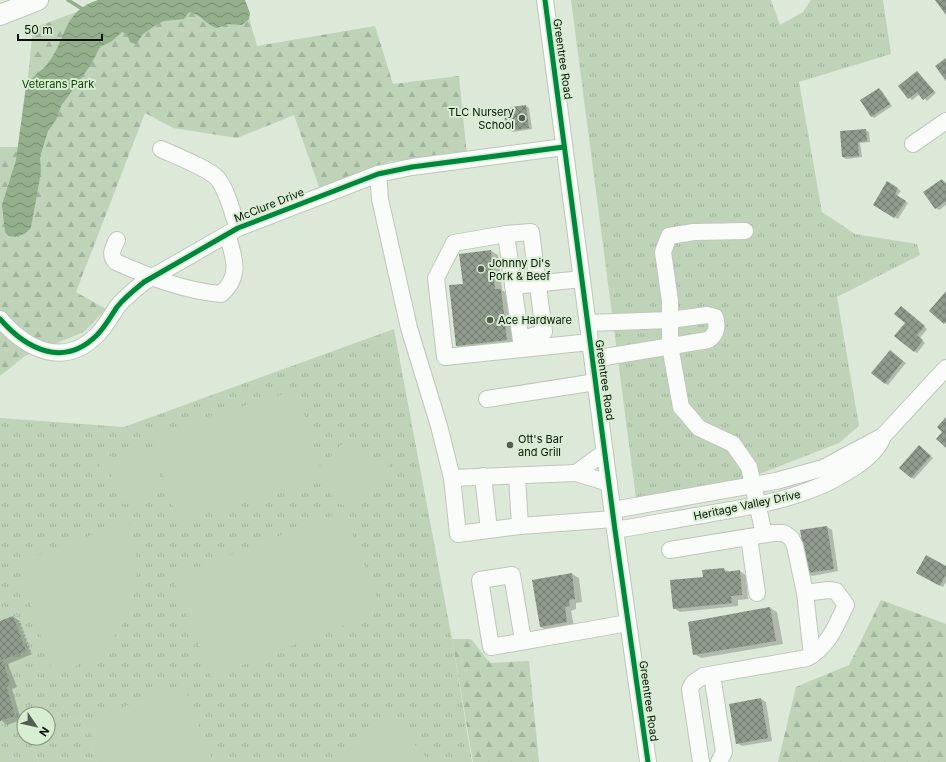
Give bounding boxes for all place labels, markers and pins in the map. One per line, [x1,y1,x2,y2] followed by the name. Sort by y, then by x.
[448,105,514,132] place label: TLC Nursery School
[517,113,527,123] marker: TLC Nursery School
[489,256,550,283] place label: Johnny Di's Pork & Beef
[476,264,486,274] marker: Johnny Di's Pork & Beef
[498,313,572,327] place label: Ace Hardware
[485,315,495,325] marker: Ace Hardware
[518,432,563,459] place label: Ott's Bar and Grill
[505,440,515,450] marker: Ott's Bar and Grill

